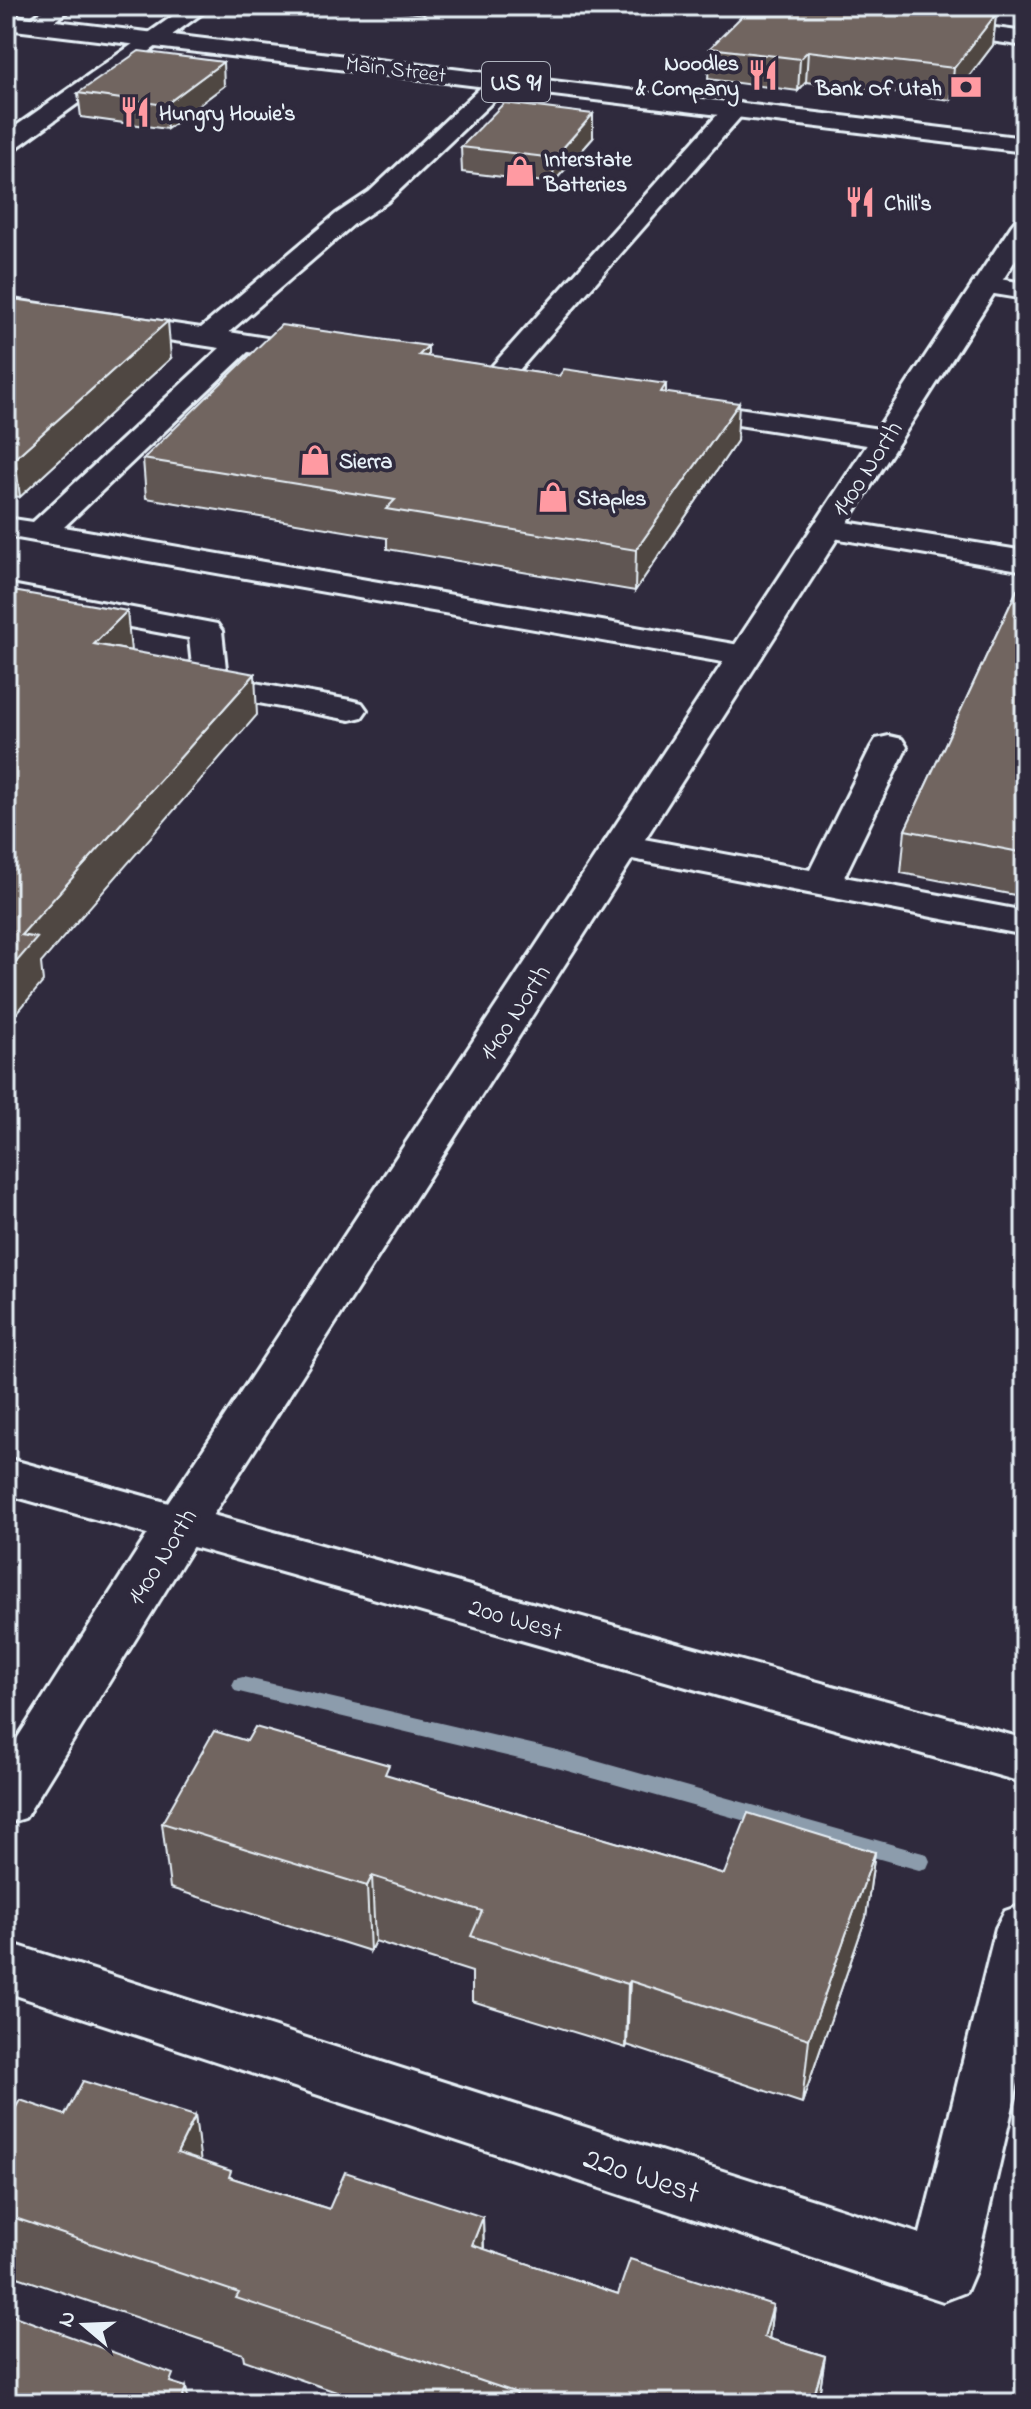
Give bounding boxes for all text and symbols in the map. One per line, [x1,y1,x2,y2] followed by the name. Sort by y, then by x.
[344,49,448,93] street label: Main Street
[635,49,739,107] place label: Noodles & Company
[746,58,780,92] restaurant icon: Noodles & Company
[482,62,550,102] road number: US 91
[949,70,983,104] bank icon: Bank Of Utah
[815,74,942,106] place label: Bank Of Utah
[118,95,152,129] restaurant icon: Hungry Howie's
[159,99,296,132] place label: Hungry Howie's
[543,145,633,202] place label: Interstate Batteries
[503,154,537,188] shop icon: Interstate Batteries
[843,185,877,219] restaurant icon: Chili's
[884,189,932,221] place label: Chili's
[823,414,914,525] street label: 1400 North
[298,443,332,477] shop icon: Sierra
[339,447,393,479] place label: Sierra
[536,480,570,514] shop icon: Staples
[577,484,646,516] place label: Staples
[471,958,562,1069] street label: 1400 North
[119,1502,208,1614] street label: 1400 North
[464,1589,567,1652] street label: 200 West
[577,2136,705,2218] street label: 220 West
[44,2285,124,2365] north arrow
[50,2307,85,2332] text: N

